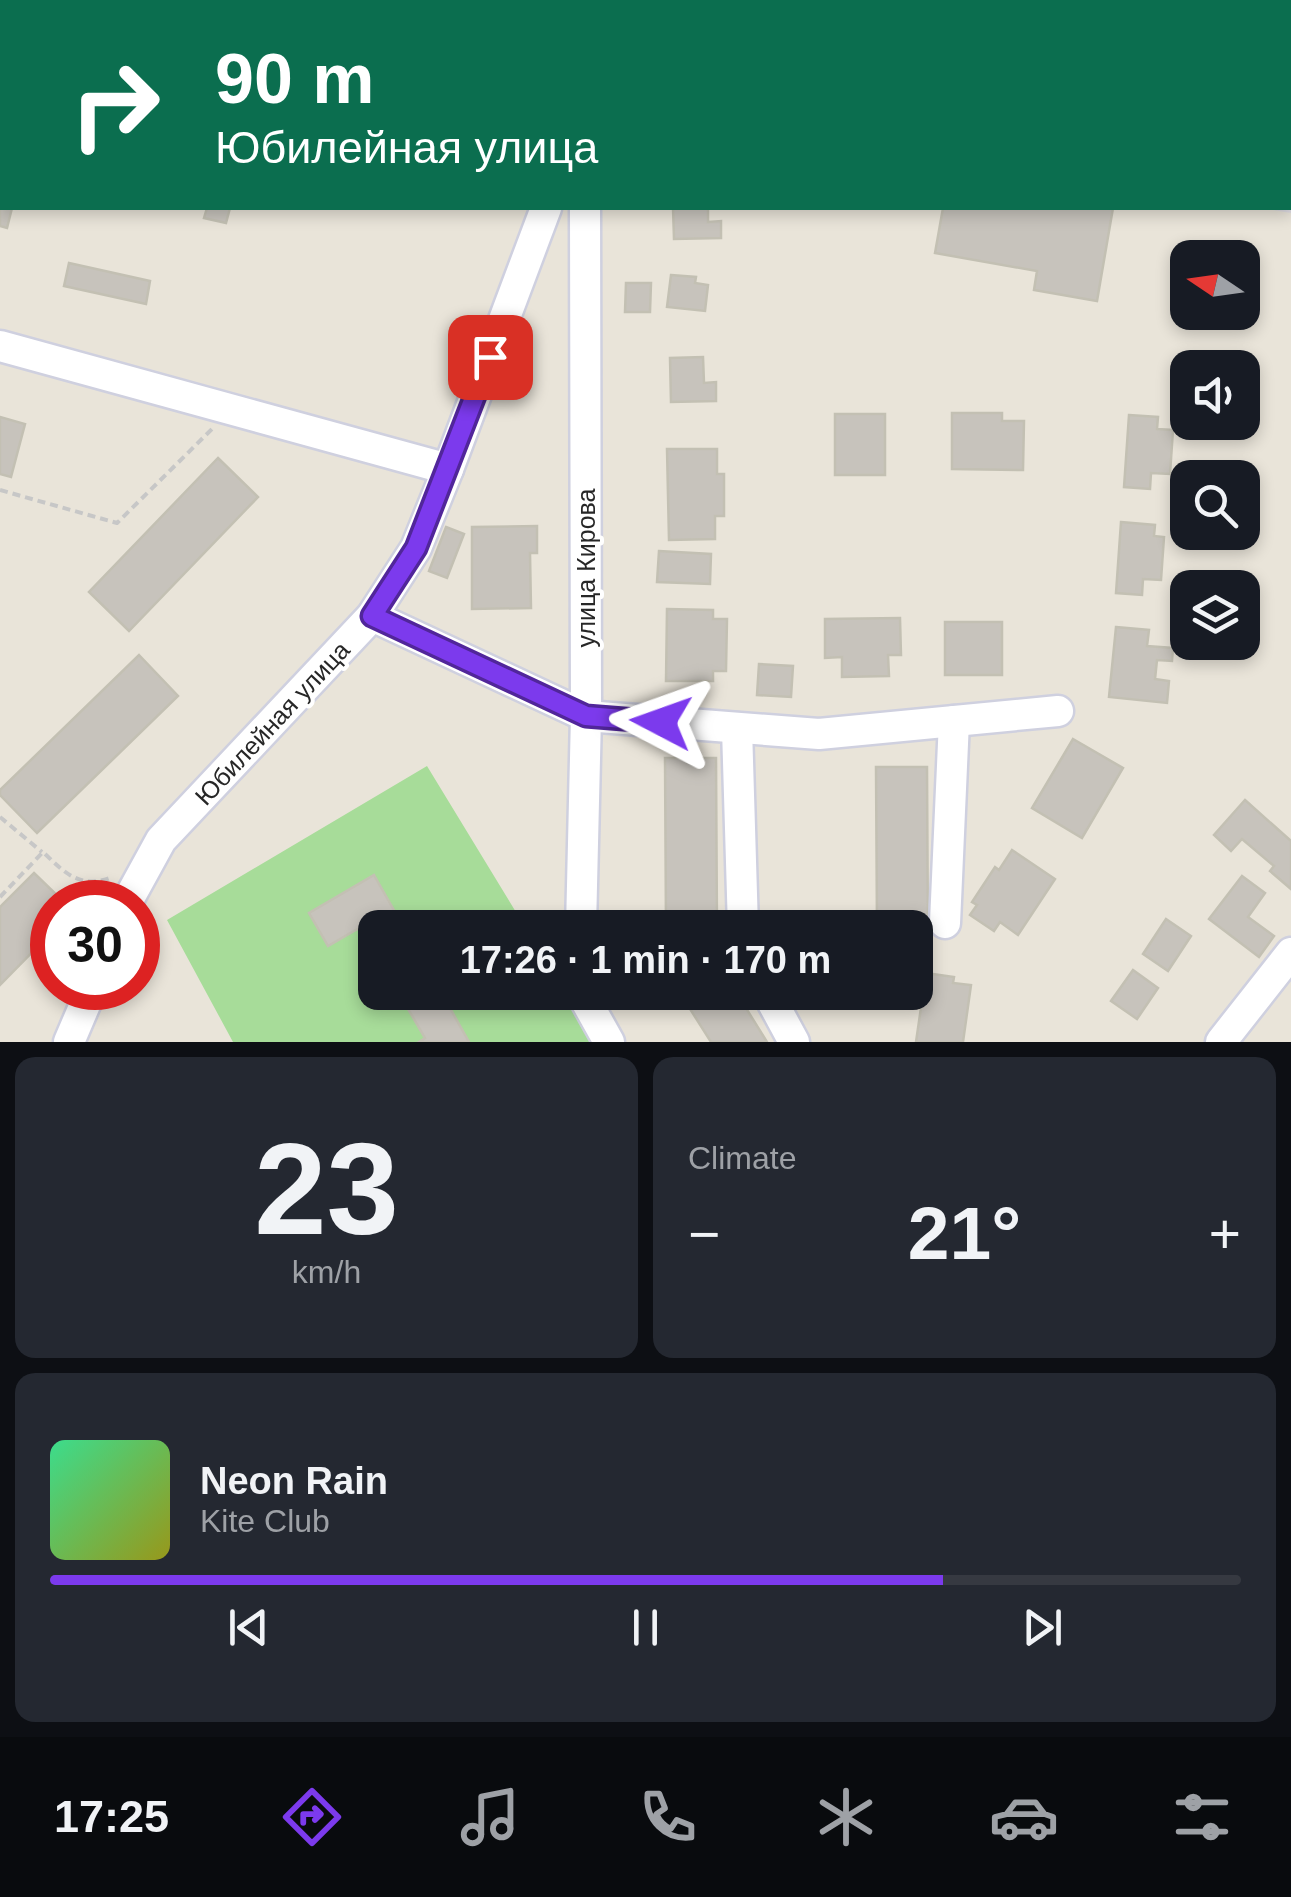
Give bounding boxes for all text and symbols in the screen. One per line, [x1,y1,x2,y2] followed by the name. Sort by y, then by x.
[50,40,180,170] icon: right
[215,40,375,118] text: 90 m
[215,122,598,173] text: Юбилейная улица
[1170,240,1260,330] north arrow
[1170,240,1260,660] map controls
[448,315,533,400] pin
[463,330,518,385] icon: arrive
[1170,350,1260,440] button: sound
[1170,460,1260,550] button: search
[572,488,600,647] street label: улица Кирова
[1170,570,1260,660] button: layers
[189,636,355,810] street label: Юбилейная улица
[609,670,713,774] position arrow
[30,880,160,1010] speed limit sign: 30
[460,939,831,981] text: 17:26 · 1 min · 170 m
[254,1116,399,1262] text: 23
[688,1140,796,1176] text: Climate
[908,1191,1021,1275] text: 21°
[688,1203,720,1265] text: −
[1209,1203,1241,1265] text: +
[292,1254,361,1290] text: km/h
[200,1460,388,1502] text: Neon Rain
[200,1503,330,1539] text: Kite Club
[221,1600,276,1655] icon: previous
[618,1600,673,1655] icon: pause
[1015,1600,1070,1655] icon: next
[277,1782,347,1852] icon: directions
[455,1782,525,1852] icon: music
[633,1782,703,1852] icon: phone
[811,1782,881,1852] icon: climate
[989,1782,1059,1852] icon: car
[1167,1782,1237,1852] icon: filters
[54,1791,169,1842] text: 17:25

